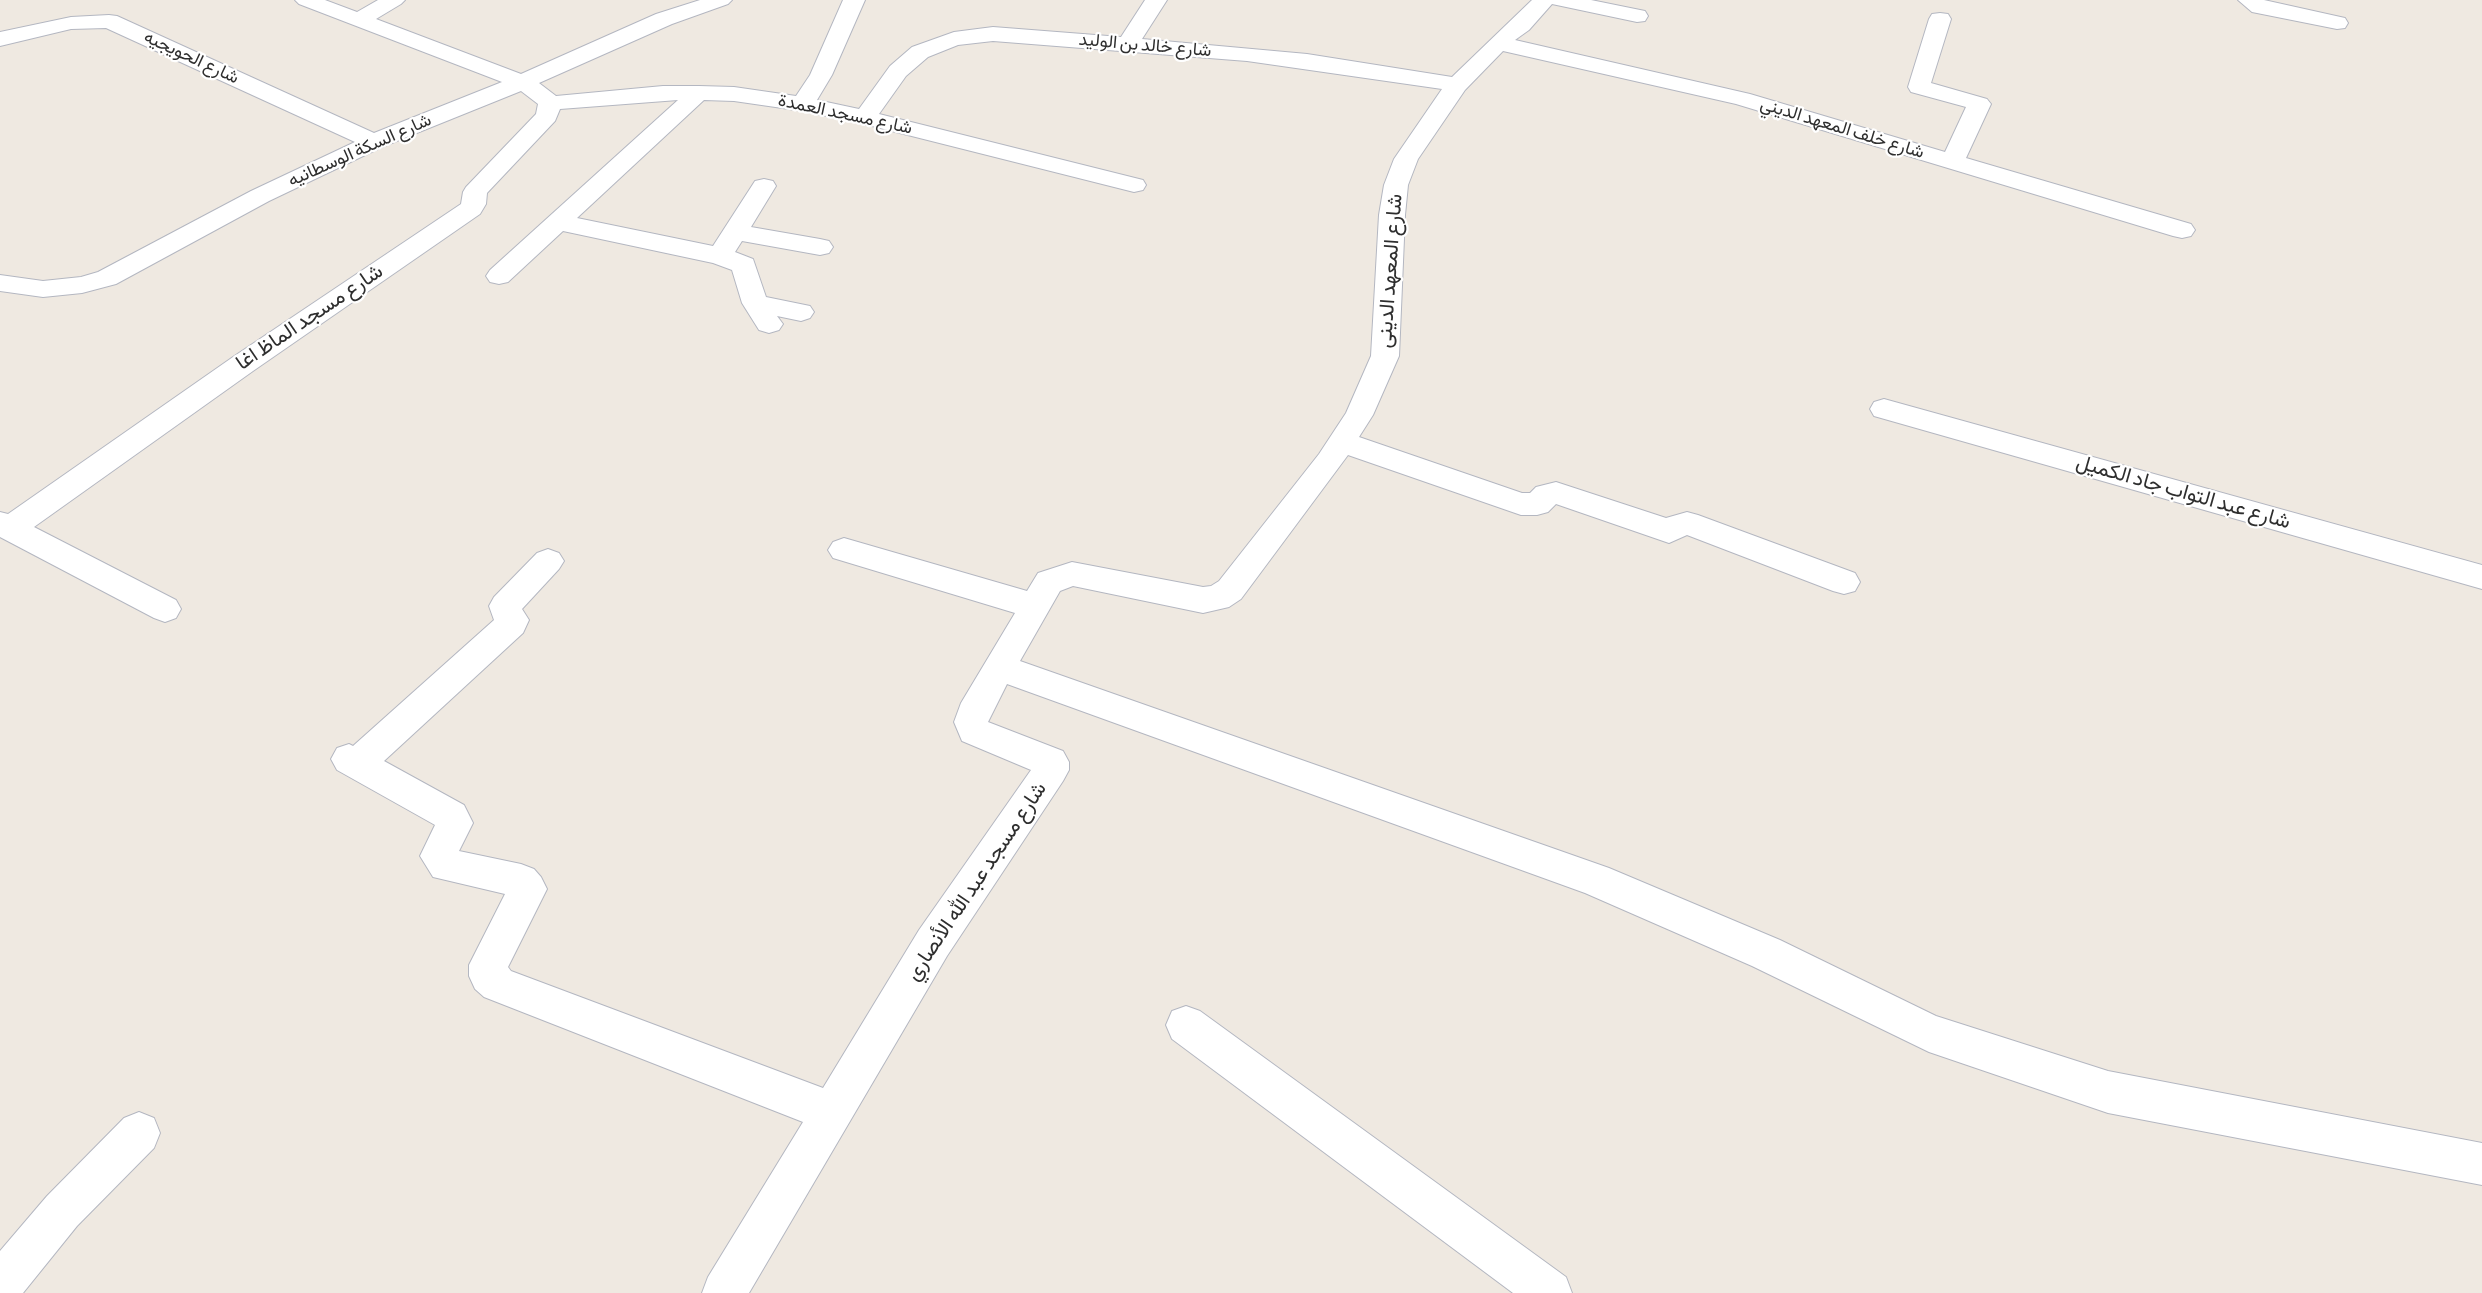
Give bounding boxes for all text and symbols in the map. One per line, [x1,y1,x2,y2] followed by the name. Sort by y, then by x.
[140,27,242,89] street label: شارع الحويجيه
[1078,29,1212,63] street label: شارع خالد بن الوليد
[776,90,914,140] street label: شارع مسجد العمدة
[1758,94,1926,164] street label: شارع خلف المعهد الديني
[285,110,435,192] street label: شارع السكة الوسطانيه
[1373,193,1409,349] street label: شارع المعهد الدينى
[232,259,388,377] street label: شارع مسجد الماظ اغا
[2073,450,2293,536] street label: شارع عبد التواب جاد الكميل
[901,778,1053,986] street label: شارع مسجد عبد الله الأنصاري

